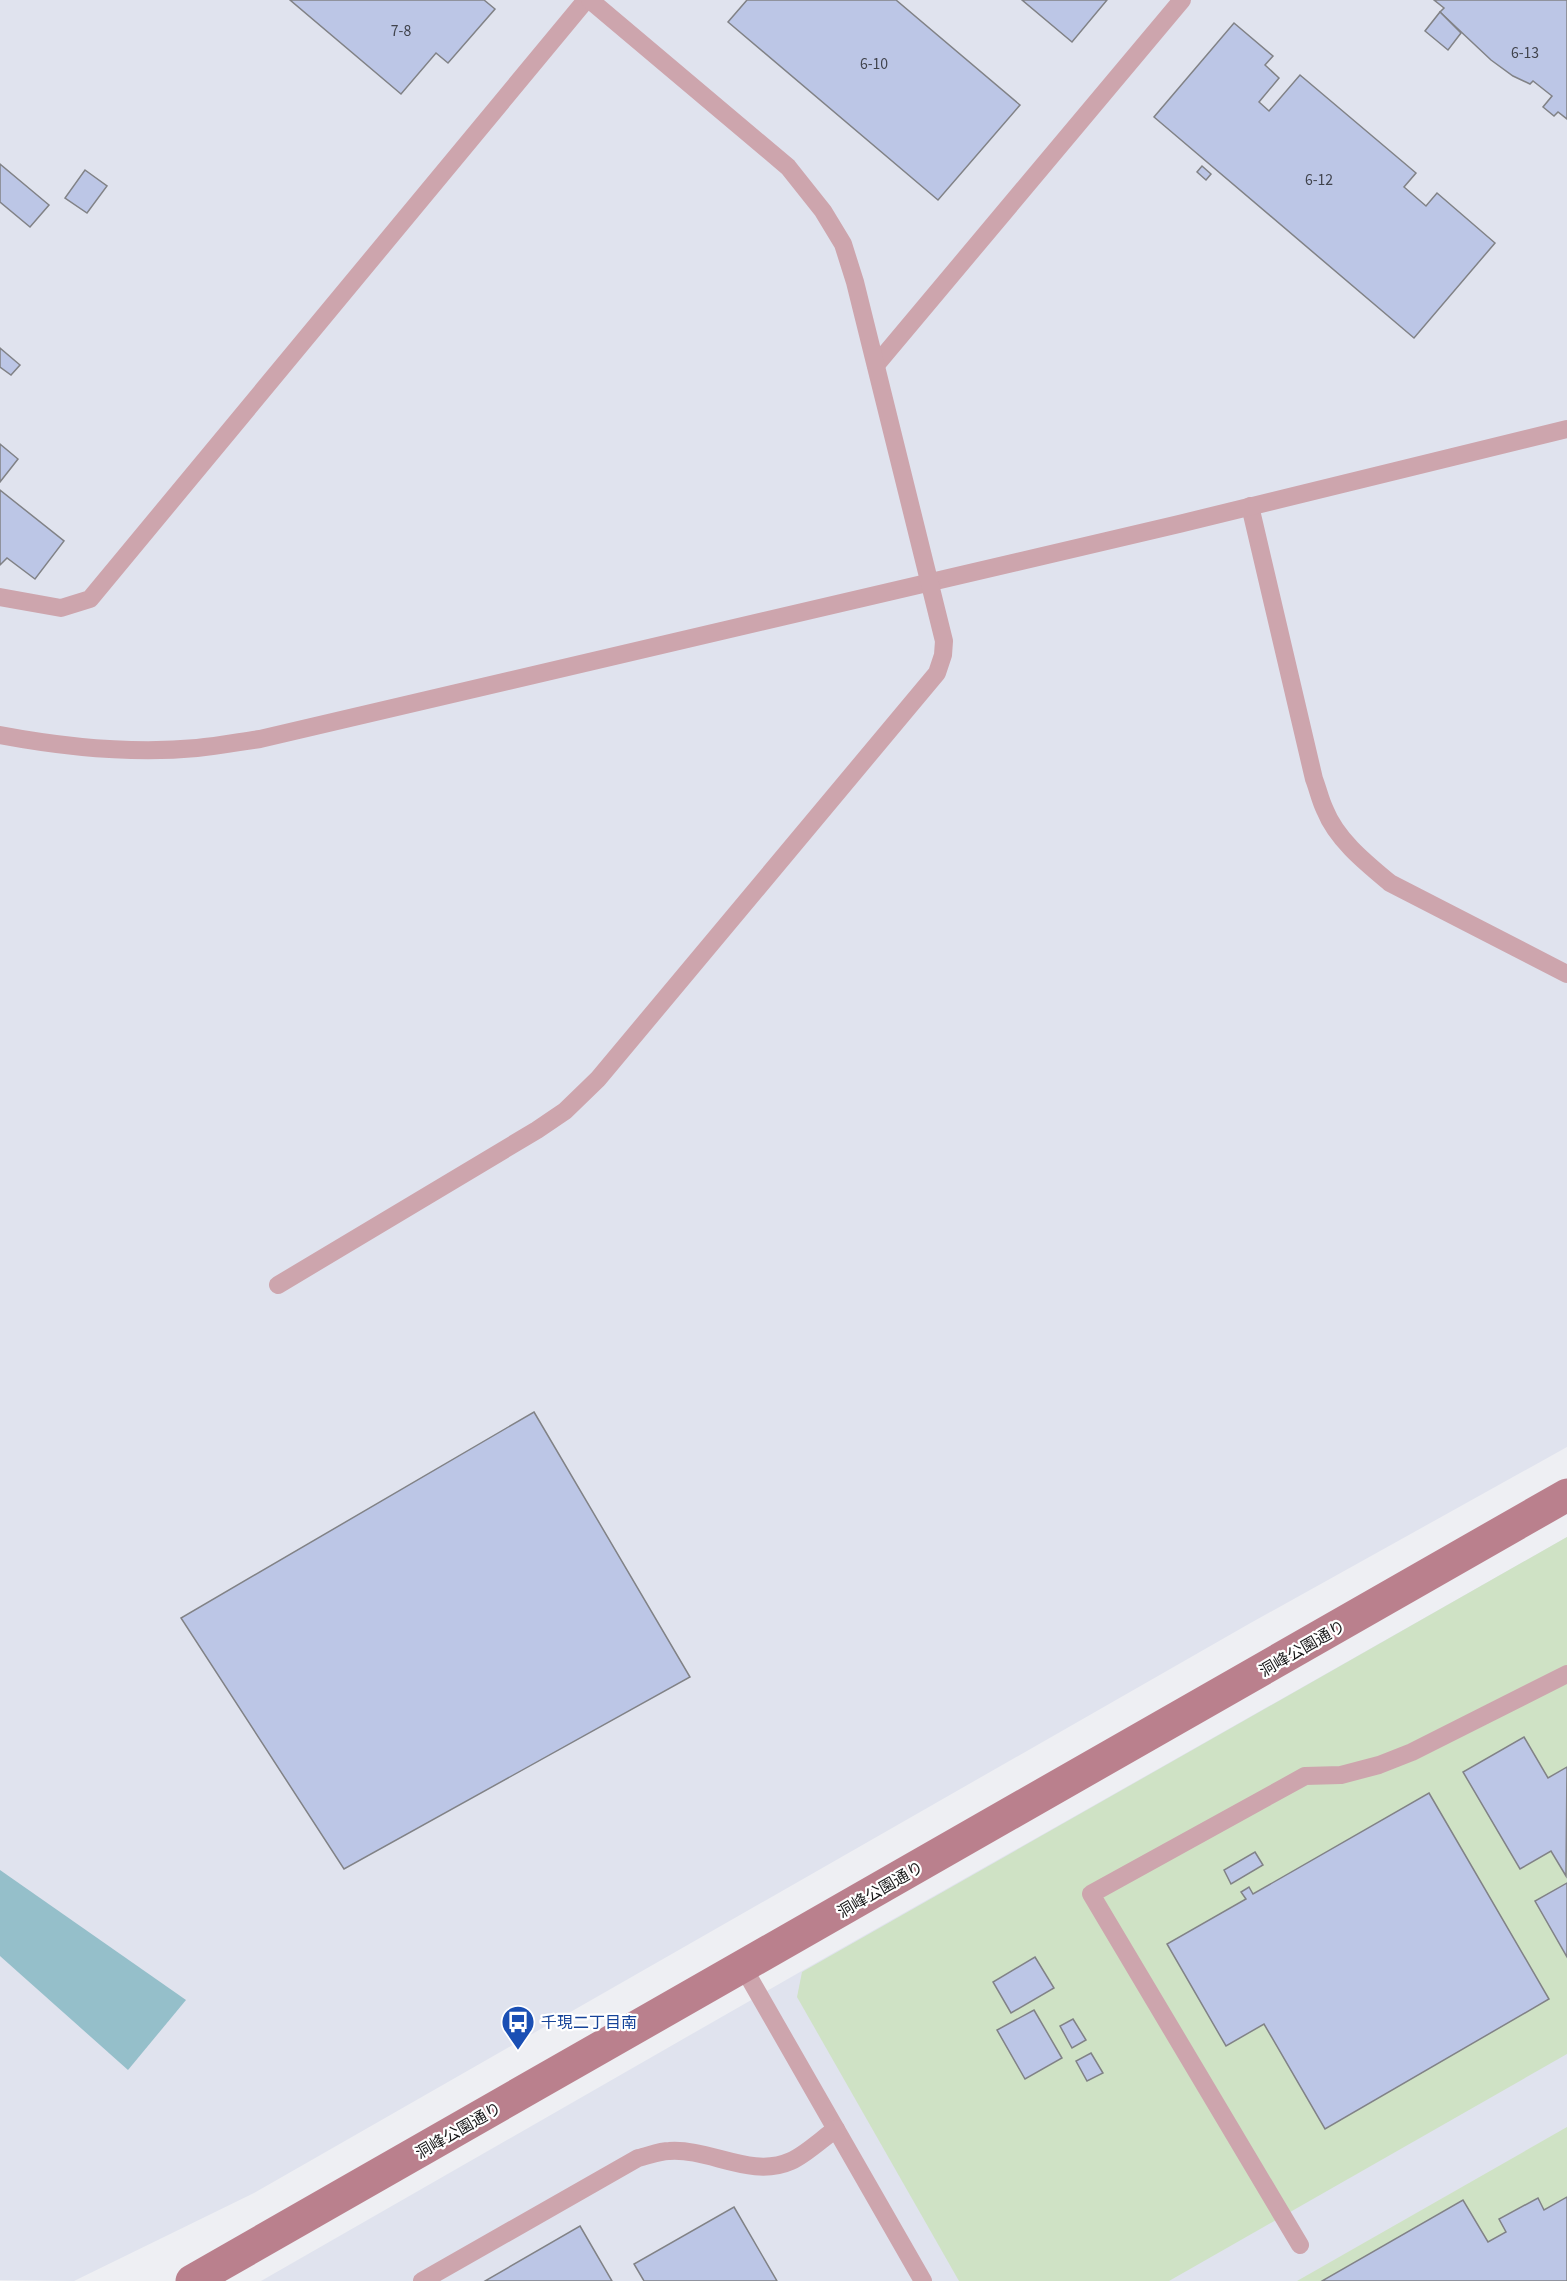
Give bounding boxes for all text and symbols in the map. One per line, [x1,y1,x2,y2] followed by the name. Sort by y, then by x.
[391,20,411,40] house number: 7-8
[1511,42,1539,62] house number: 6-13
[860,53,888,73] house number: 6-10
[1305,169,1333,189] house number: 6-12
[1254,1613,1349,1682] street label: 洞峰公園通り
[832,1854,927,1923] street label: 洞峰公園通り
[500,2004,536,2051] bus stop icon: 千現二丁目南
[541,2009,637,2033] place label: 千現二丁目南
[410,2095,505,2164] street label: 洞峰公園通り

